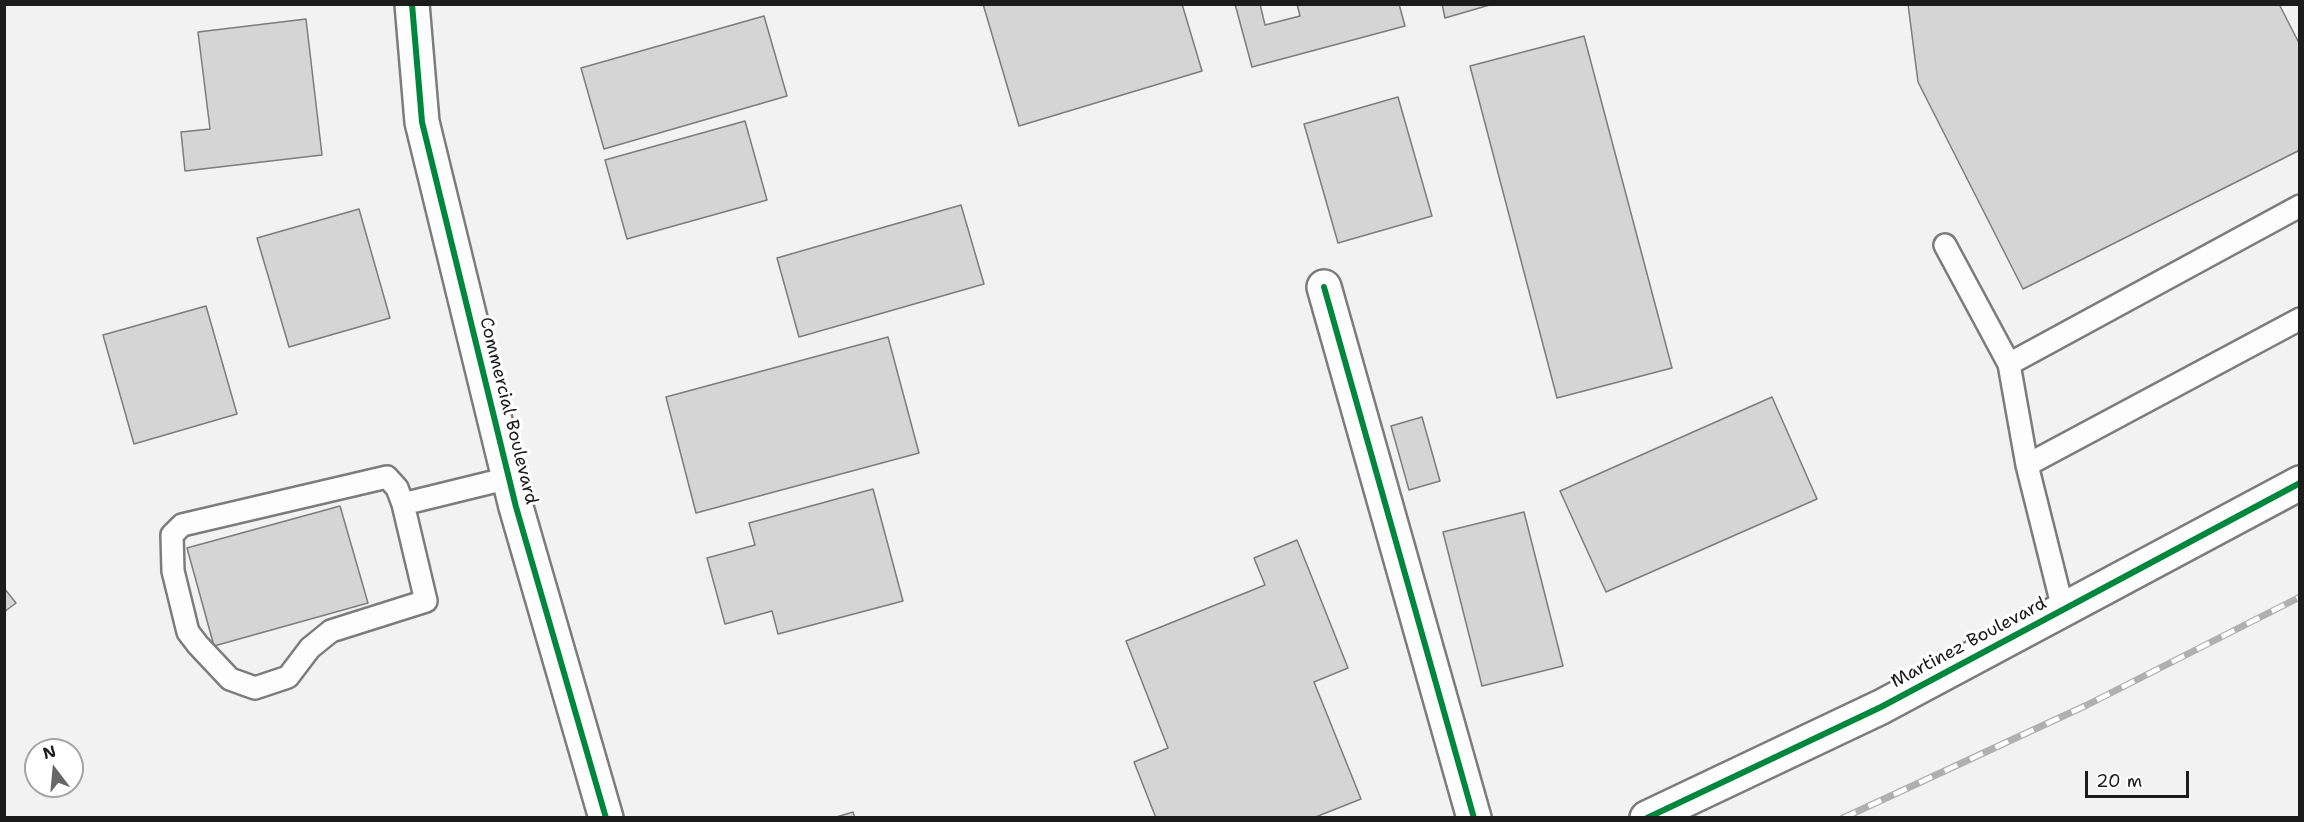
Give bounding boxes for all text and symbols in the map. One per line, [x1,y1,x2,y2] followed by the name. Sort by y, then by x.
[474,315,542,507] street label: Commercial Boulevard
[1888,593,2050,693] street label: Martinez Boulevard
[24,738,84,798] north arrow
[40,740,58,764] text: N
[2088,759,2192,797] scale bar
[2096,769,2142,793] text: 20 m

